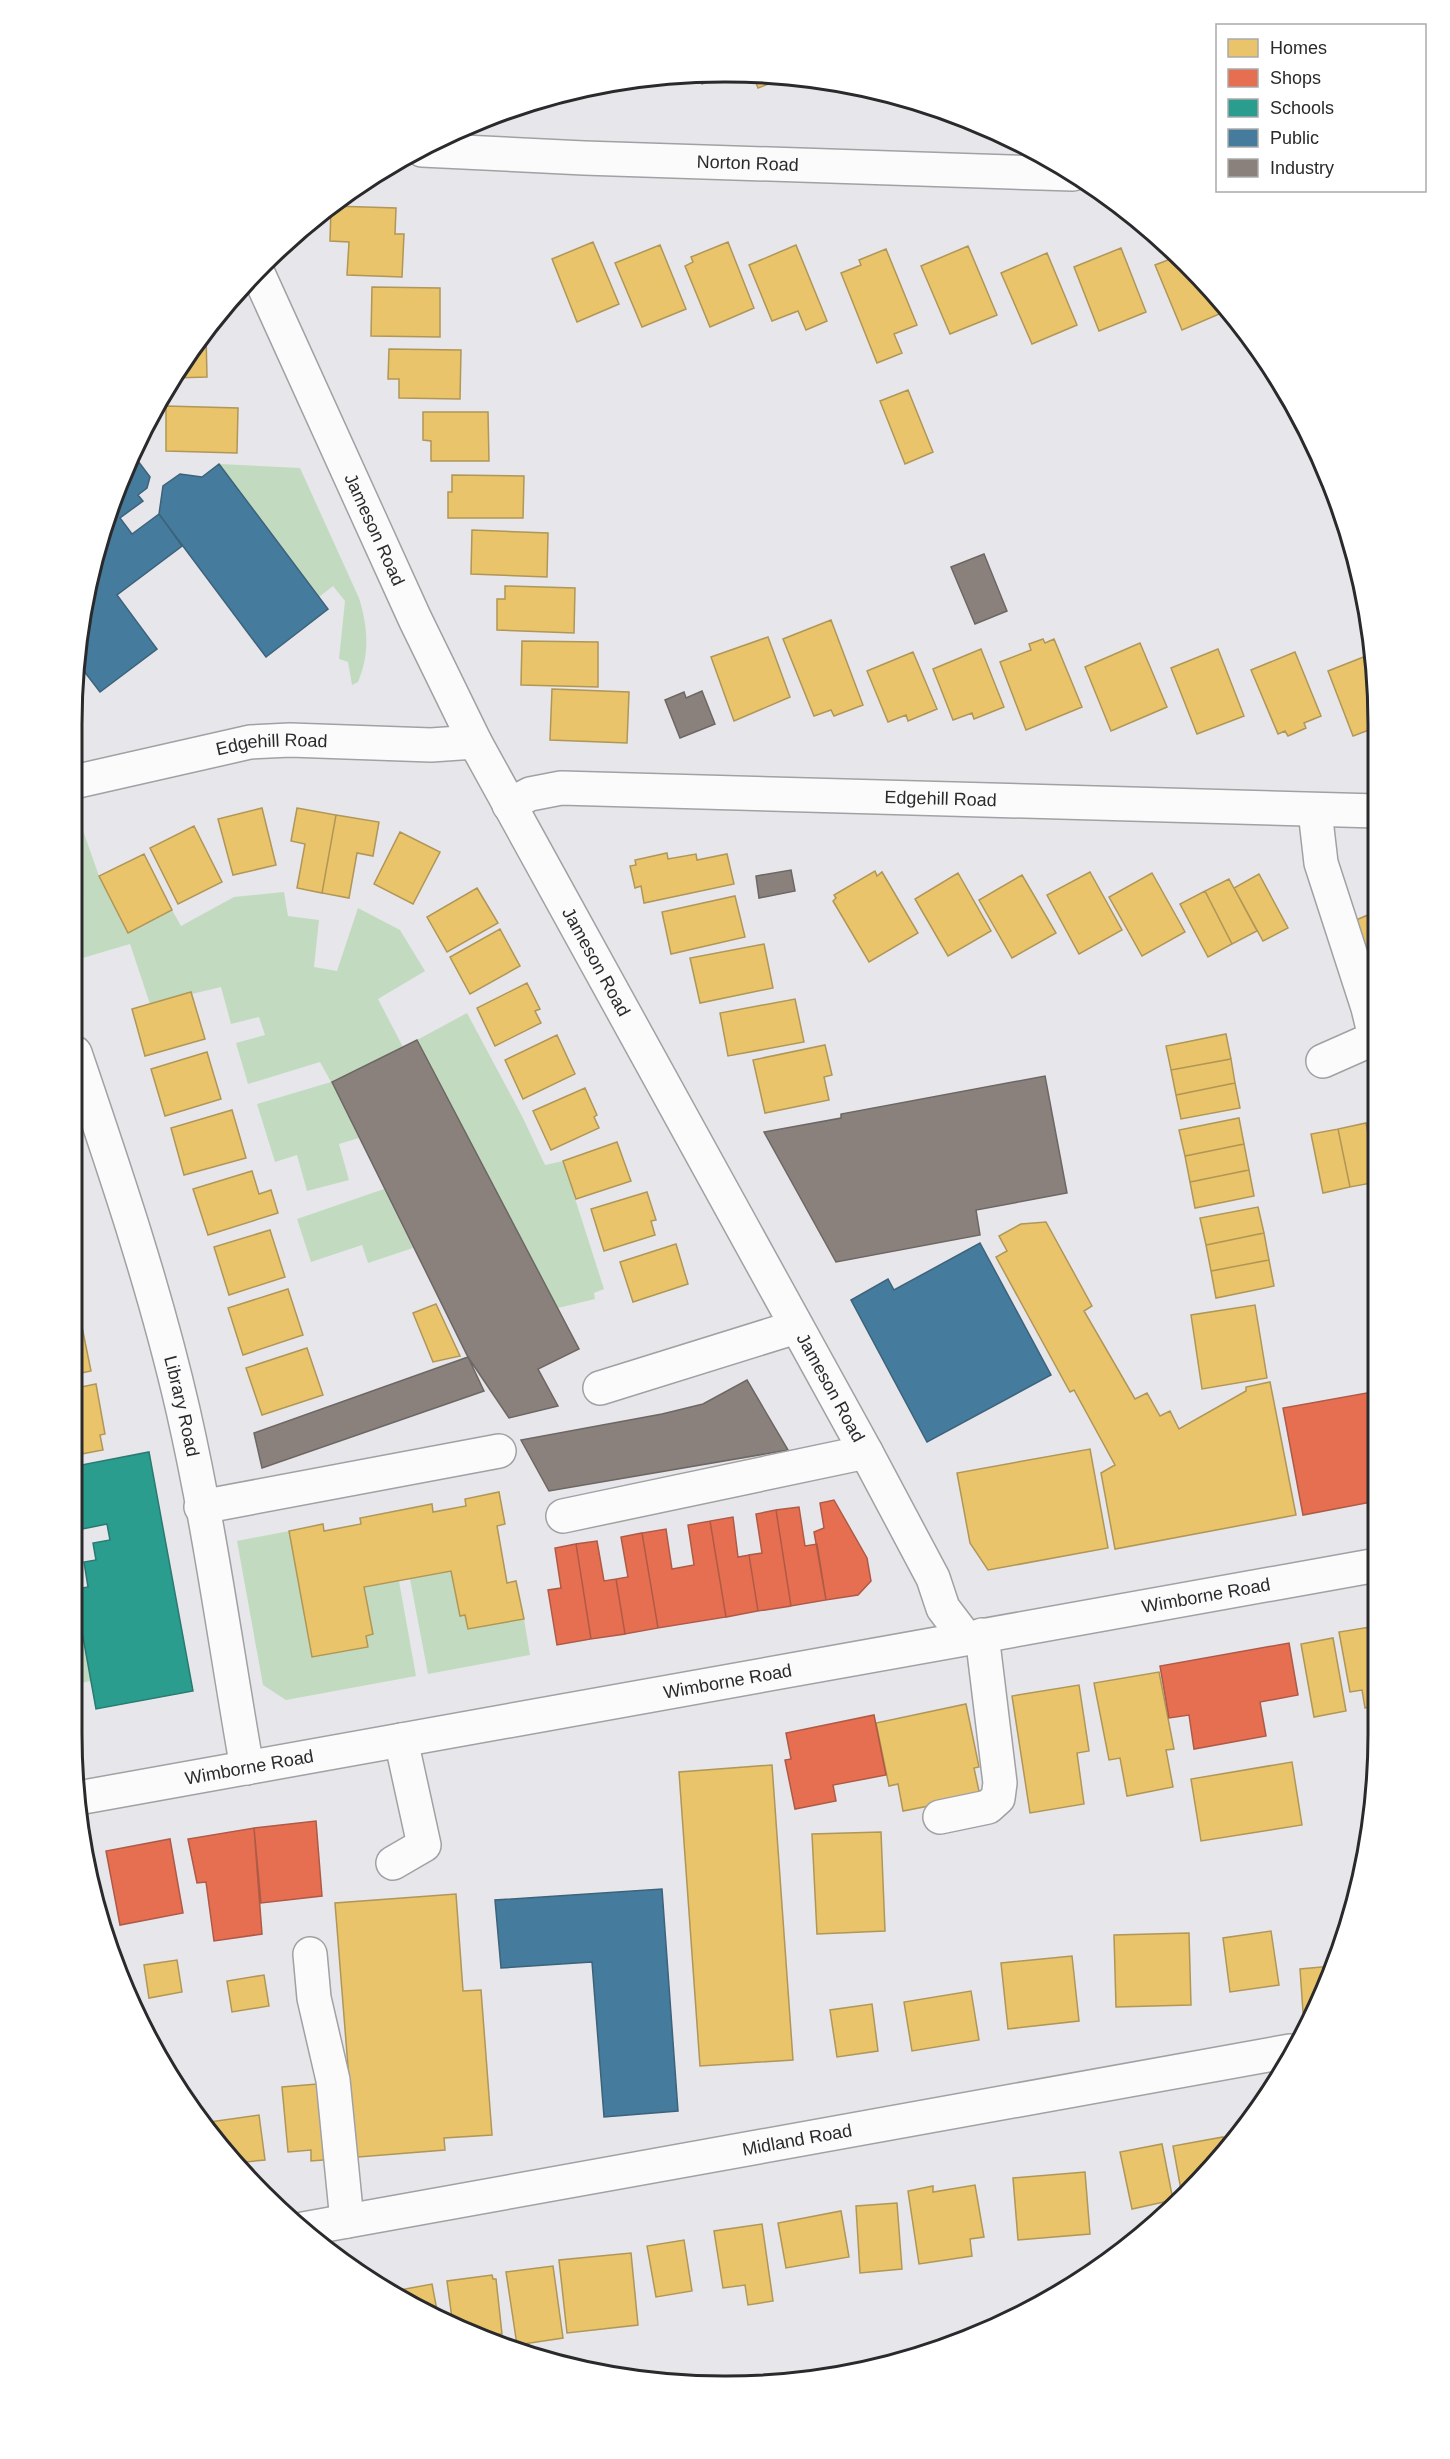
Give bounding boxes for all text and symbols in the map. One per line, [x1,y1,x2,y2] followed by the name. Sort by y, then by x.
[1216,24,1426,192] legend
[1270,38,1327,58] text: Homes
[1270,68,1321,88] text: Shops
[1270,98,1334,118] text: Schools
[1270,128,1319,148] text: Public
[696,152,799,175] street label: Norton Road
[1270,158,1334,178] text: Industry
[340,470,409,589] street label: Jameson Road
[214,730,328,759] street label: Edgehill Road
[884,787,997,810] street label: Edgehill Road
[558,904,634,1020] street label: Jameson Road
[793,1330,868,1445] street label: Jameson Road
[160,1353,203,1458] street label: Library Road
[1140,1574,1272,1617] street label: Wimborne Road
[662,1660,793,1703] street label: Wimborne Road
[183,1746,315,1789] street label: Wimborne Road
[741,2120,853,2160] street label: Midland Road

